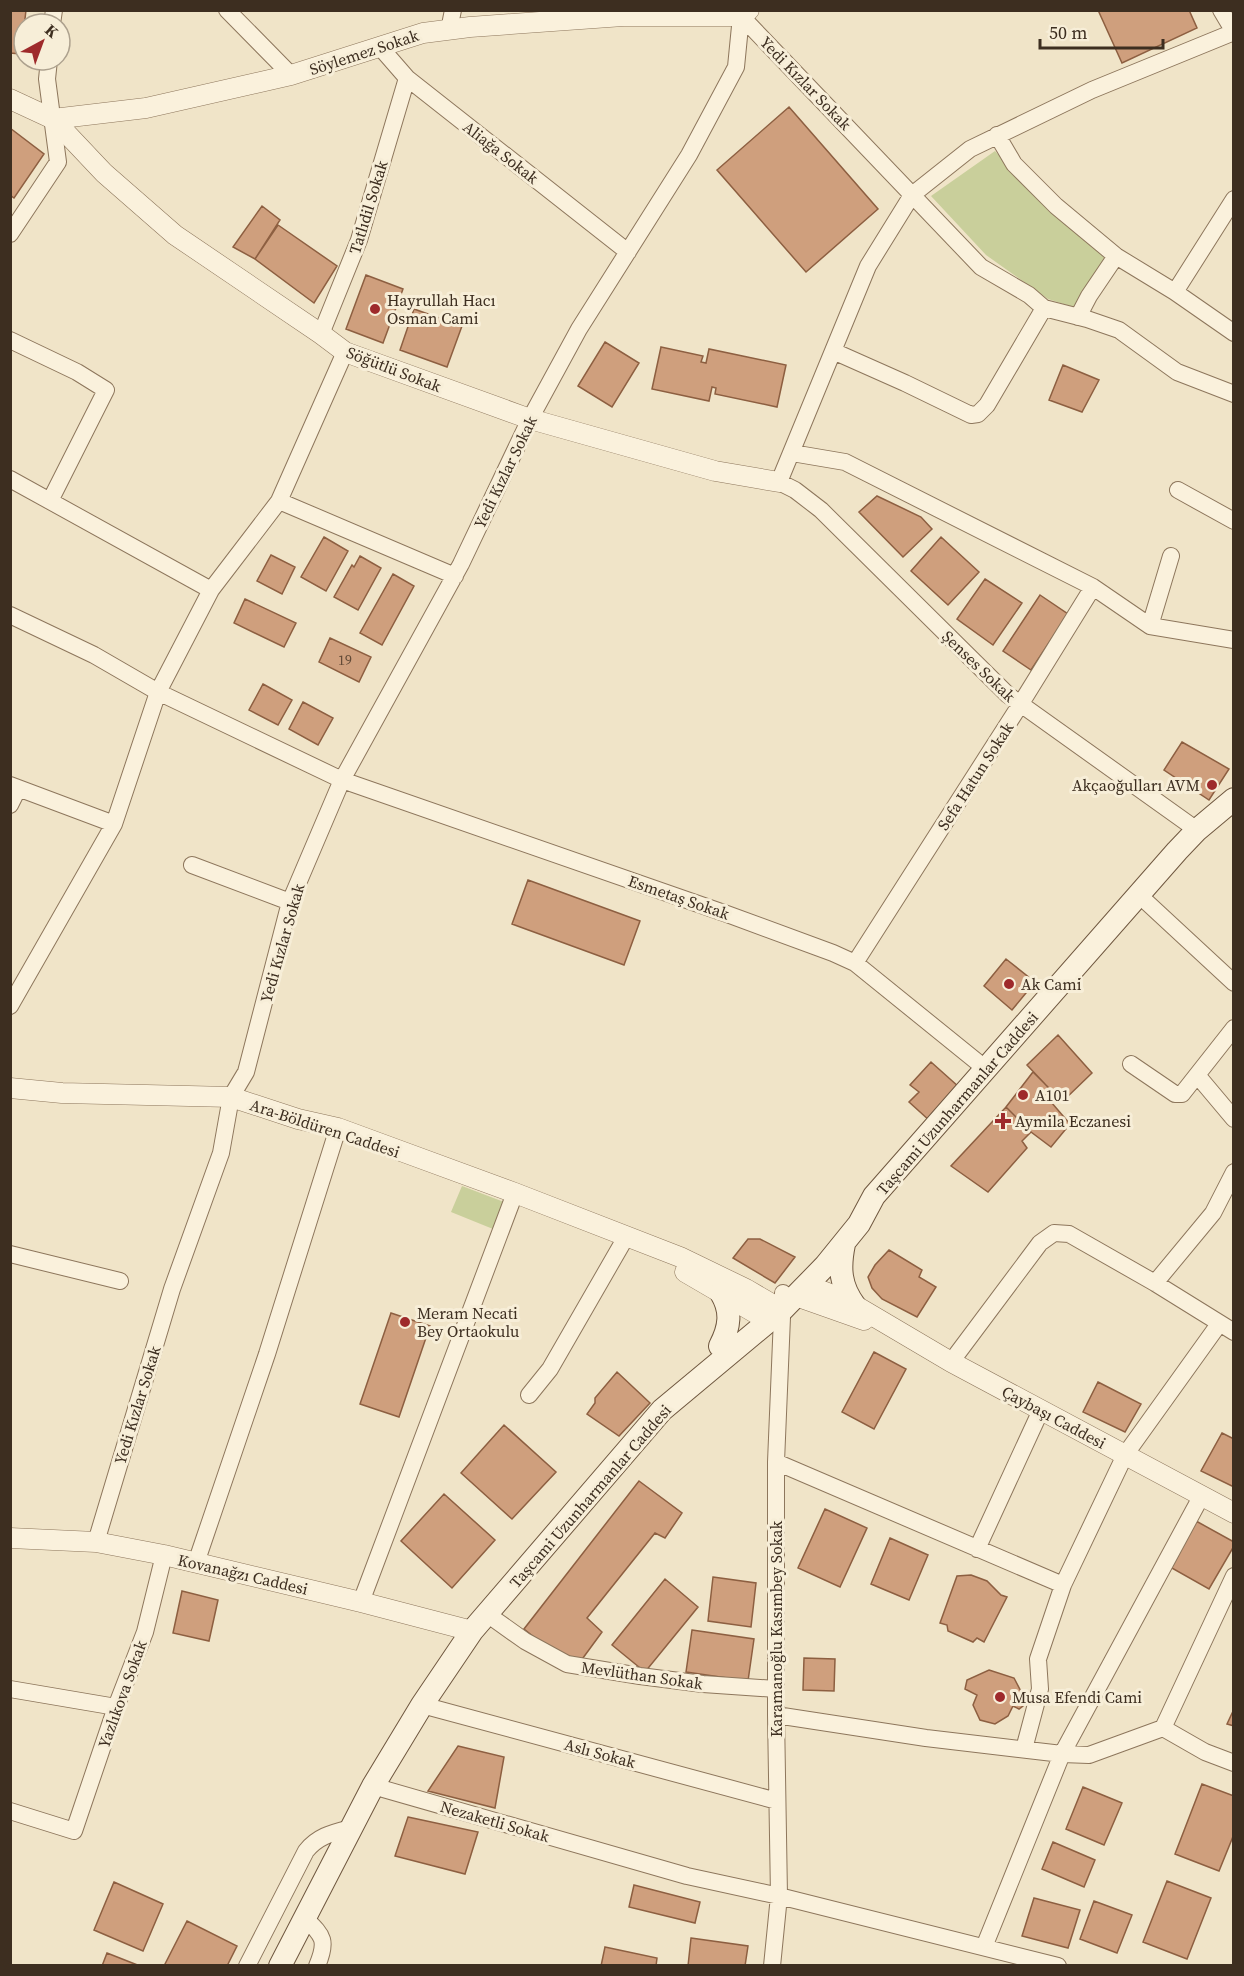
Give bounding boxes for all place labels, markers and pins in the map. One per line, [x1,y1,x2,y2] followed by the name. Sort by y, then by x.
[387,289,496,329] place label: Hayrullah Hacı Osman Cami
[368,302,382,316] marker: Hayrullah Hacı Osman Cami
[1072,774,1200,796] place label: Akçaoğulları AVM
[1205,778,1219,792] marker: Akçaoğulları AVM
[1021,973,1082,995] place label: Ak Cami
[1002,977,1016,991] marker: Ak Cami
[1035,1084,1070,1106] place label: A101
[1016,1088,1030,1102] marker: A101
[1015,1110,1131,1132] place label: Aymila Eczanesi
[996,1114,1010,1128] marker: Aymila Eczanesi
[417,1302,519,1342] place label: Meram Necati Bey Ortaokulu
[398,1315,412,1329] marker: Meram Necati Bey Ortaokulu
[1012,1686,1142,1708] place label: Musa Efendi Cami
[993,1690,1007,1704] marker: Musa Efendi Cami

